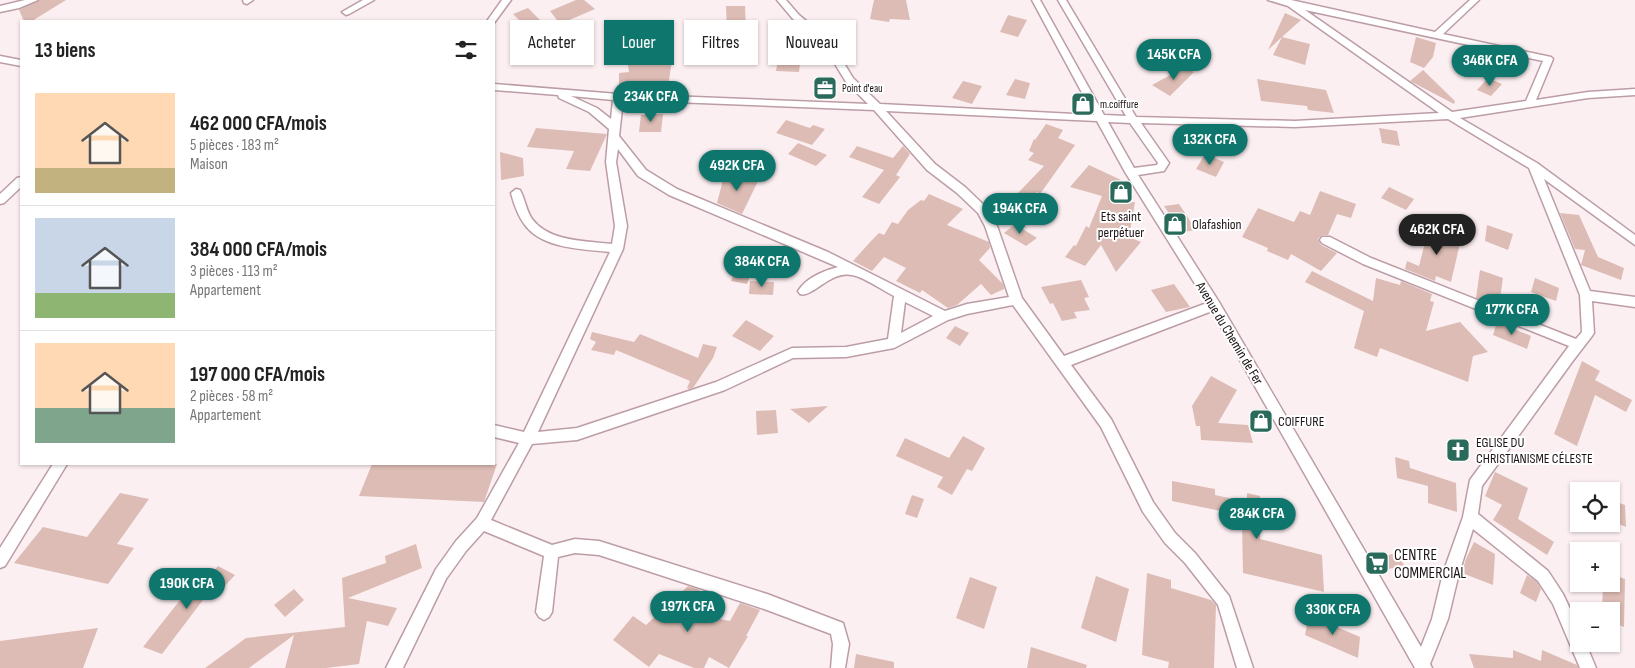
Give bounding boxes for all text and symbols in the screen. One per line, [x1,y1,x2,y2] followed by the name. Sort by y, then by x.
[510,20,594,65] chip: Acheter
[604,20,674,65] chip: Louer
[684,20,758,65] chip: Filtres
[768,20,856,65] chip: Nouveau
[452,36,480,64] icon: filters
[35,38,96,63] text: 13 biens
[1122,38,1226,81] pin: 145K CFA
[1438,44,1542,87] pin: 346K CFA
[1147,45,1201,64] text: 145K CFA
[1463,51,1517,70] text: 346K CFA
[812,75,838,101] office icon: Point d'eau
[599,80,703,123] pin: 234K CFA
[842,82,883,95] place label: Point d'eau
[624,87,678,106] text: 234K CFA
[1070,91,1096,117] shop icon: m.coiffure
[1100,98,1138,111] place label: m.coiffure
[190,111,327,136] text: 462 000 CFA/mois
[75,113,135,173] icon: home
[1158,124,1262,166] pin: 132K CFA
[1184,130,1236,149] text: 132K CFA
[190,136,279,155] text: 5 pièces · 183 m²
[685,150,789,192] pin: 492K CFA
[190,155,228,174] text: Maison
[710,156,764,175] text: 492K CFA
[1108,179,1134,205] shop icon: Ets saint perpétuer
[968,192,1072,235] pin: 194K CFA
[993,199,1047,218] text: 194K CFA
[1098,208,1144,241] place label: Ets saint perpétuer
[1162,211,1188,237] shop icon: Olafashion
[1385,214,1489,256] pin: 462K CFA
[1192,216,1242,233] place label: Olafashion
[1410,220,1464,239] text: 462K CFA
[190,237,327,262] text: 384 000 CFA/mois
[75,238,135,298] icon: home
[710,246,814,288] pin: 384K CFA
[735,252,789,271] text: 384K CFA
[190,262,278,281] text: 3 pièces · 113 m²
[1192,278,1267,388] street label: Avenue du Chemin de Fer
[190,281,261,300] text: Appartement
[1460,294,1564,336] pin: 177K CFA
[1486,300,1538,319] text: 177K CFA
[190,362,325,387] text: 197 000 CFA/mois
[75,363,135,423] icon: home
[190,387,273,406] text: 2 pièces · 58 m²
[190,406,261,425] text: Appartement
[1248,408,1274,434] shop icon: COIFFURE
[1278,413,1325,430] place label: COIFFURE
[1476,434,1593,467] place label: EGLISE DU CHRISTIANISME CÉLESTE
[1445,437,1471,463] church icon: EGLISE DU CHRISTIANISME CÉLESTE
[1570,482,1620,652] map controls
[1570,482,1620,532] button: locate
[1205,498,1309,540] pin: 284K CFA
[1230,504,1284,523] text: 284K CFA
[1570,542,1620,592] button: +
[1394,546,1466,583] place label: CENTRE COMMERCIAL
[1364,550,1390,576] supermarket icon: CENTRE COMMERCIAL
[135,568,239,610] pin: 190K CFA
[160,574,214,593] text: 190K CFA
[636,590,740,633] pin: 197K CFA
[1281,594,1385,636] pin: 330K CFA
[661,597,715,616] text: 197K CFA
[1306,600,1360,619] text: 330K CFA
[1570,602,1620,652] button: −

